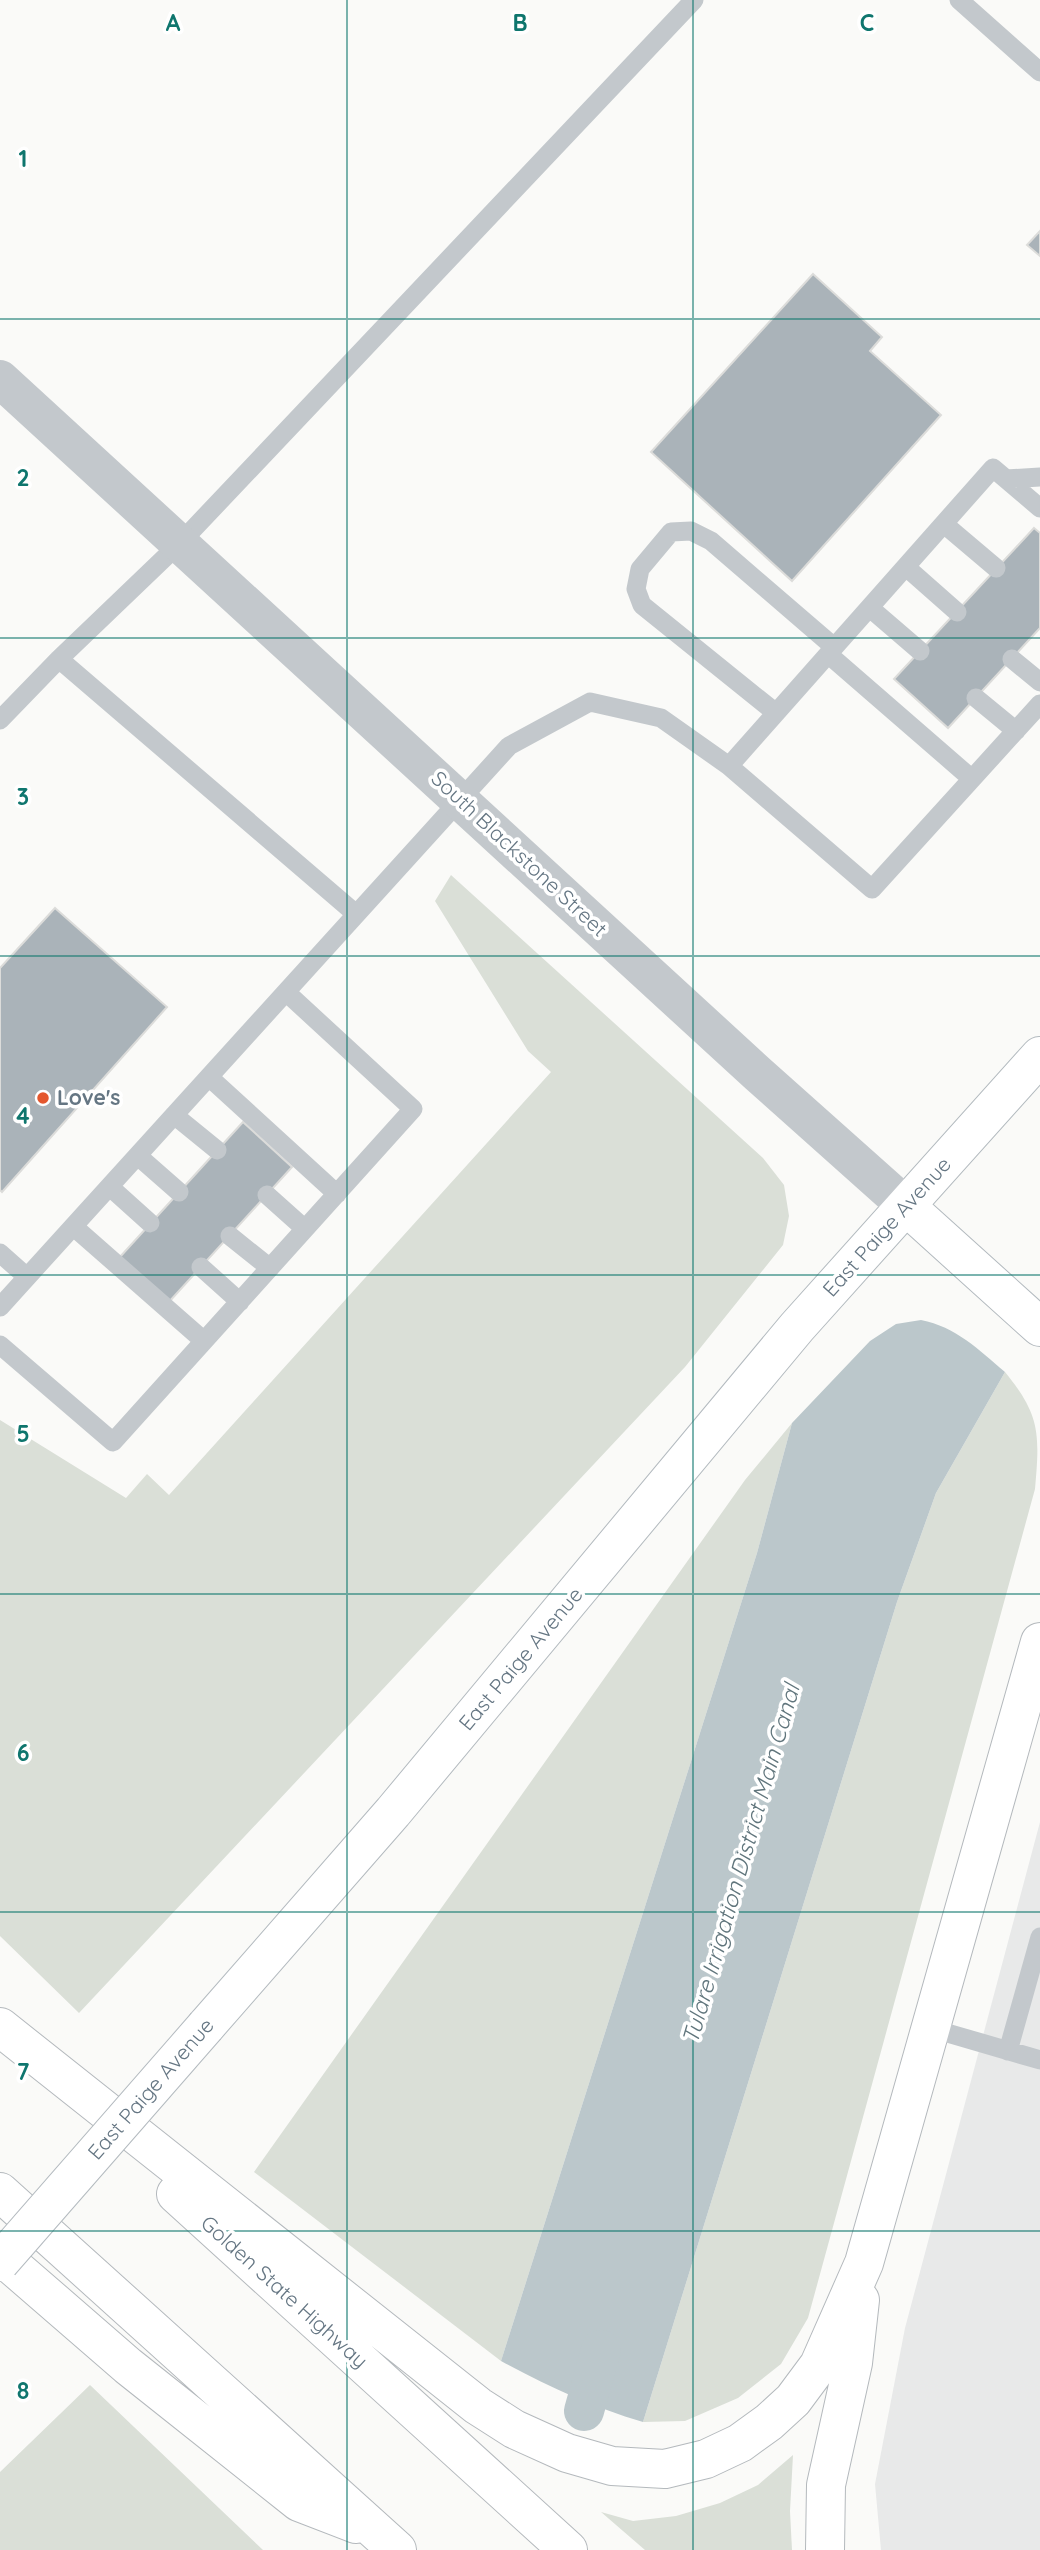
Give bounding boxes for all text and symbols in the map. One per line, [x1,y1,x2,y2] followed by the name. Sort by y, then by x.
[166,8,181,37] text: A
[512,8,528,37] text: B
[860,8,874,37] text: C
[19,144,27,173] text: 1
[16,463,30,492] text: 2
[426,765,613,942] street label: South Blackstone Street
[17,782,29,811] text: 3
[57,1084,120,1110] place label: Love's
[35,1090,51,1106] marker: Love's
[16,1101,30,1130] text: 4
[817,1151,956,1302] street label: East Paige Avenue
[16,1419,30,1448] text: 5
[453,1581,588,1735] street label: East Paige Avenue
[675,1678,807,2047] water label: Tulare Irrigation District Main Canal
[17,1738,29,1767] text: 6
[82,2012,219,2164] street label: East Paige Avenue
[17,2057,30,2086] text: 7
[196,2209,374,2373] street label: Golden State Highway
[17,2376,29,2405] text: 8

